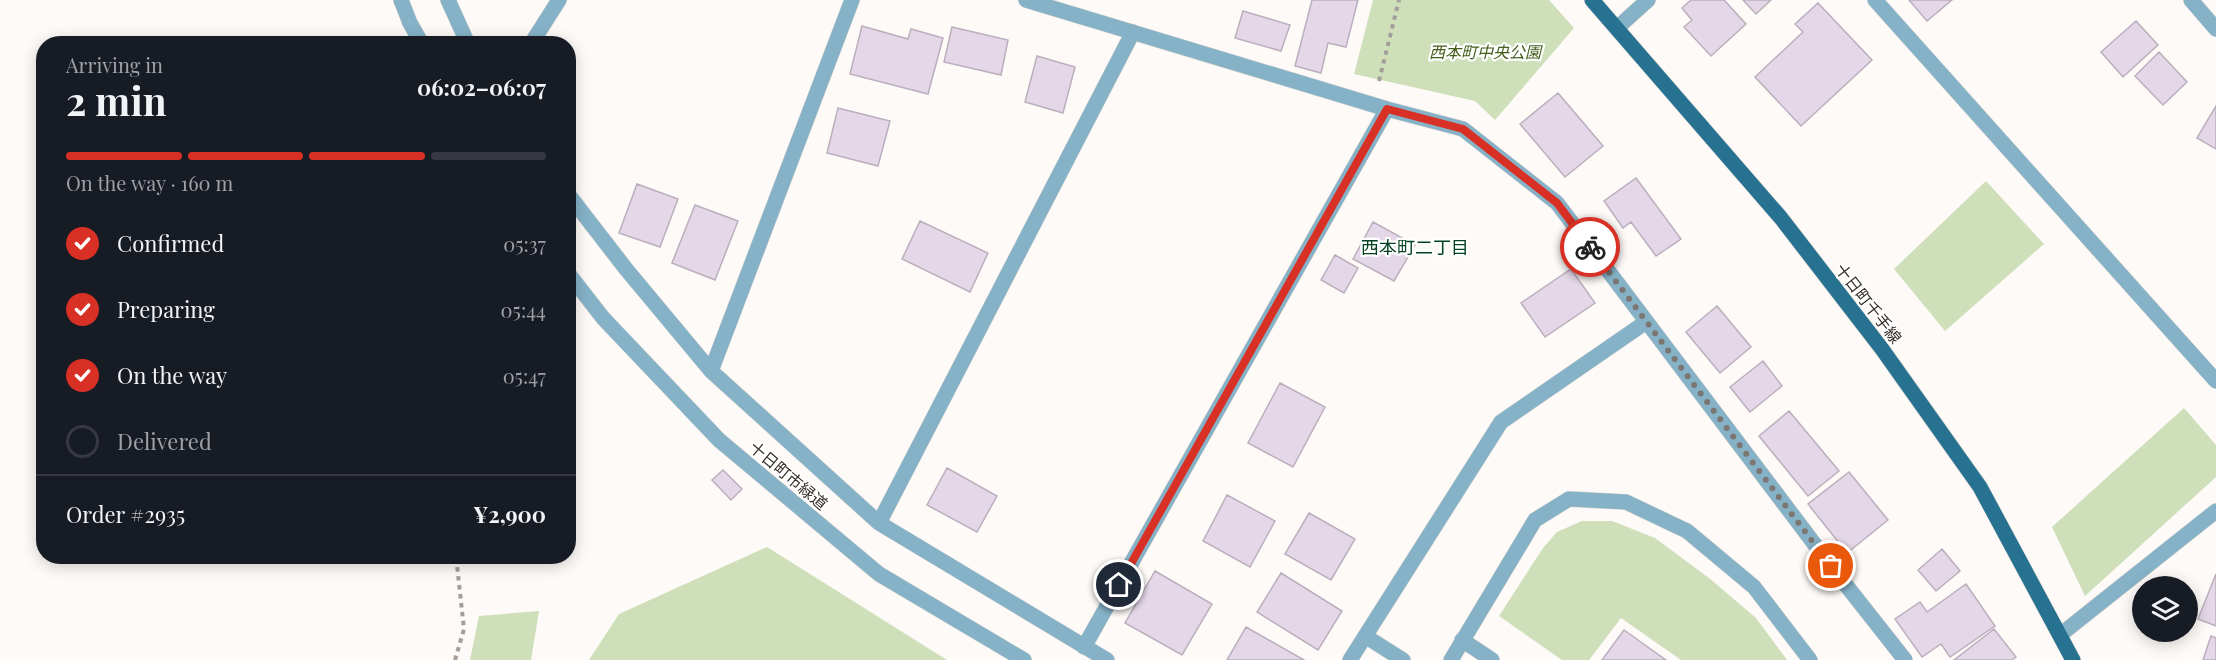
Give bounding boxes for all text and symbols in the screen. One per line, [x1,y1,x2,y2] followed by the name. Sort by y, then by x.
[1429,41,1543,62] park label: 西本町中央公園
[66,51,163,78] text: Arriving in
[417,72,546,102] text: 06:02–06:07
[66,74,167,126] text: 2 min
[66,169,233,196] text: On the way · 160 m
[1560,217,1620,277] courier
[66,227,99,260] icon: check
[117,228,224,258] text: Confirmed
[503,230,546,257] text: 05:37
[1574,231,1607,264] icon: bike
[1361,235,1469,259] district label: 西本町二丁目
[1831,259,1907,347] street label: 十日町千手線
[66,293,99,326] icon: check
[117,294,215,324] text: Preparing
[501,296,546,323] text: 05:44
[66,359,99,392] icon: check
[117,360,227,390] text: On the way
[503,362,546,389] text: 05:47
[117,426,212,456] text: Delivered
[745,436,833,514] street label: 十日町市緑道
[66,499,185,529] text: Order #2935
[473,499,546,529] text: ¥2,900
[1805,540,1856,591] pin
[1814,549,1847,582] icon: bag
[1093,559,1144,610] pin
[1102,568,1135,601] icon: home
[2132,576,2198,642] map controls
[2132,576,2198,642] button: layers

